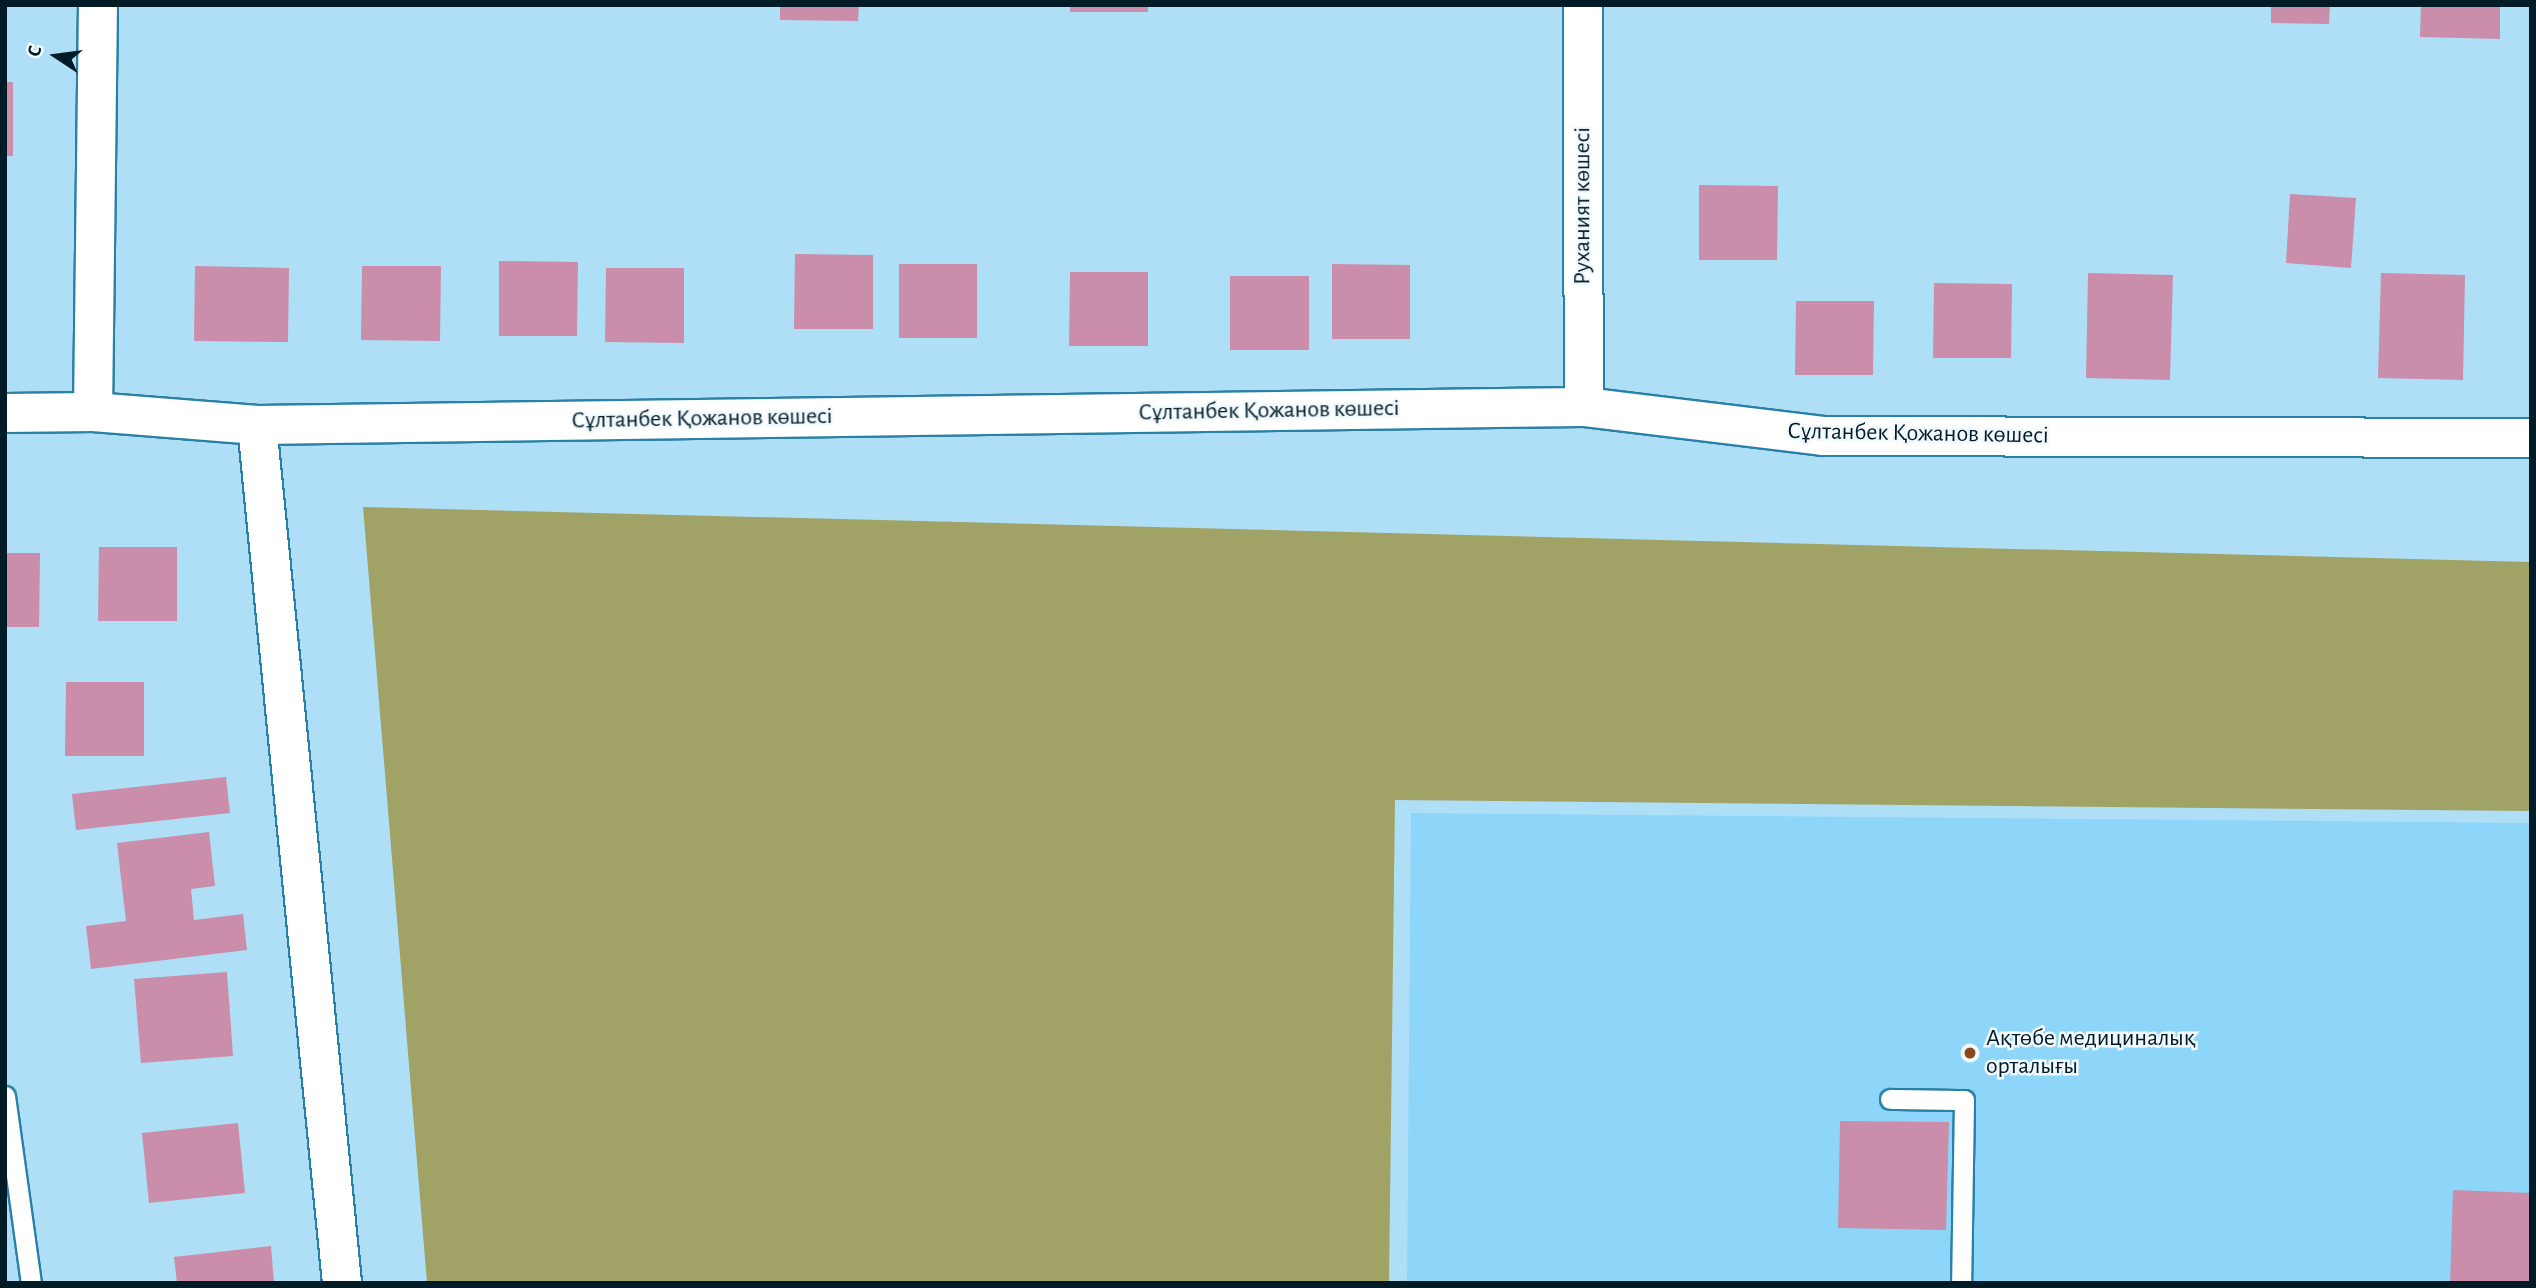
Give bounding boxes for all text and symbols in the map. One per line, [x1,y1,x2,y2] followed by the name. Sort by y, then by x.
[21,21,91,91] north arrow
[25,44,45,58] text: С
[1569,127,1597,285] street label: Руханият көшесі
[1138,394,1400,428] street label: Сұлтанбек Қожанов көшесі
[571,402,833,436] street label: Сұлтанбек Қожанов көшесі
[1787,417,2049,451] street label: Сұлтанбек Қожанов көшесі
[1986,1025,2196,1081] place label: Ақтөбе медициналық орталығы
[1960,1043,1980,1063] marker: Ақтөбе медициналық орталығы

